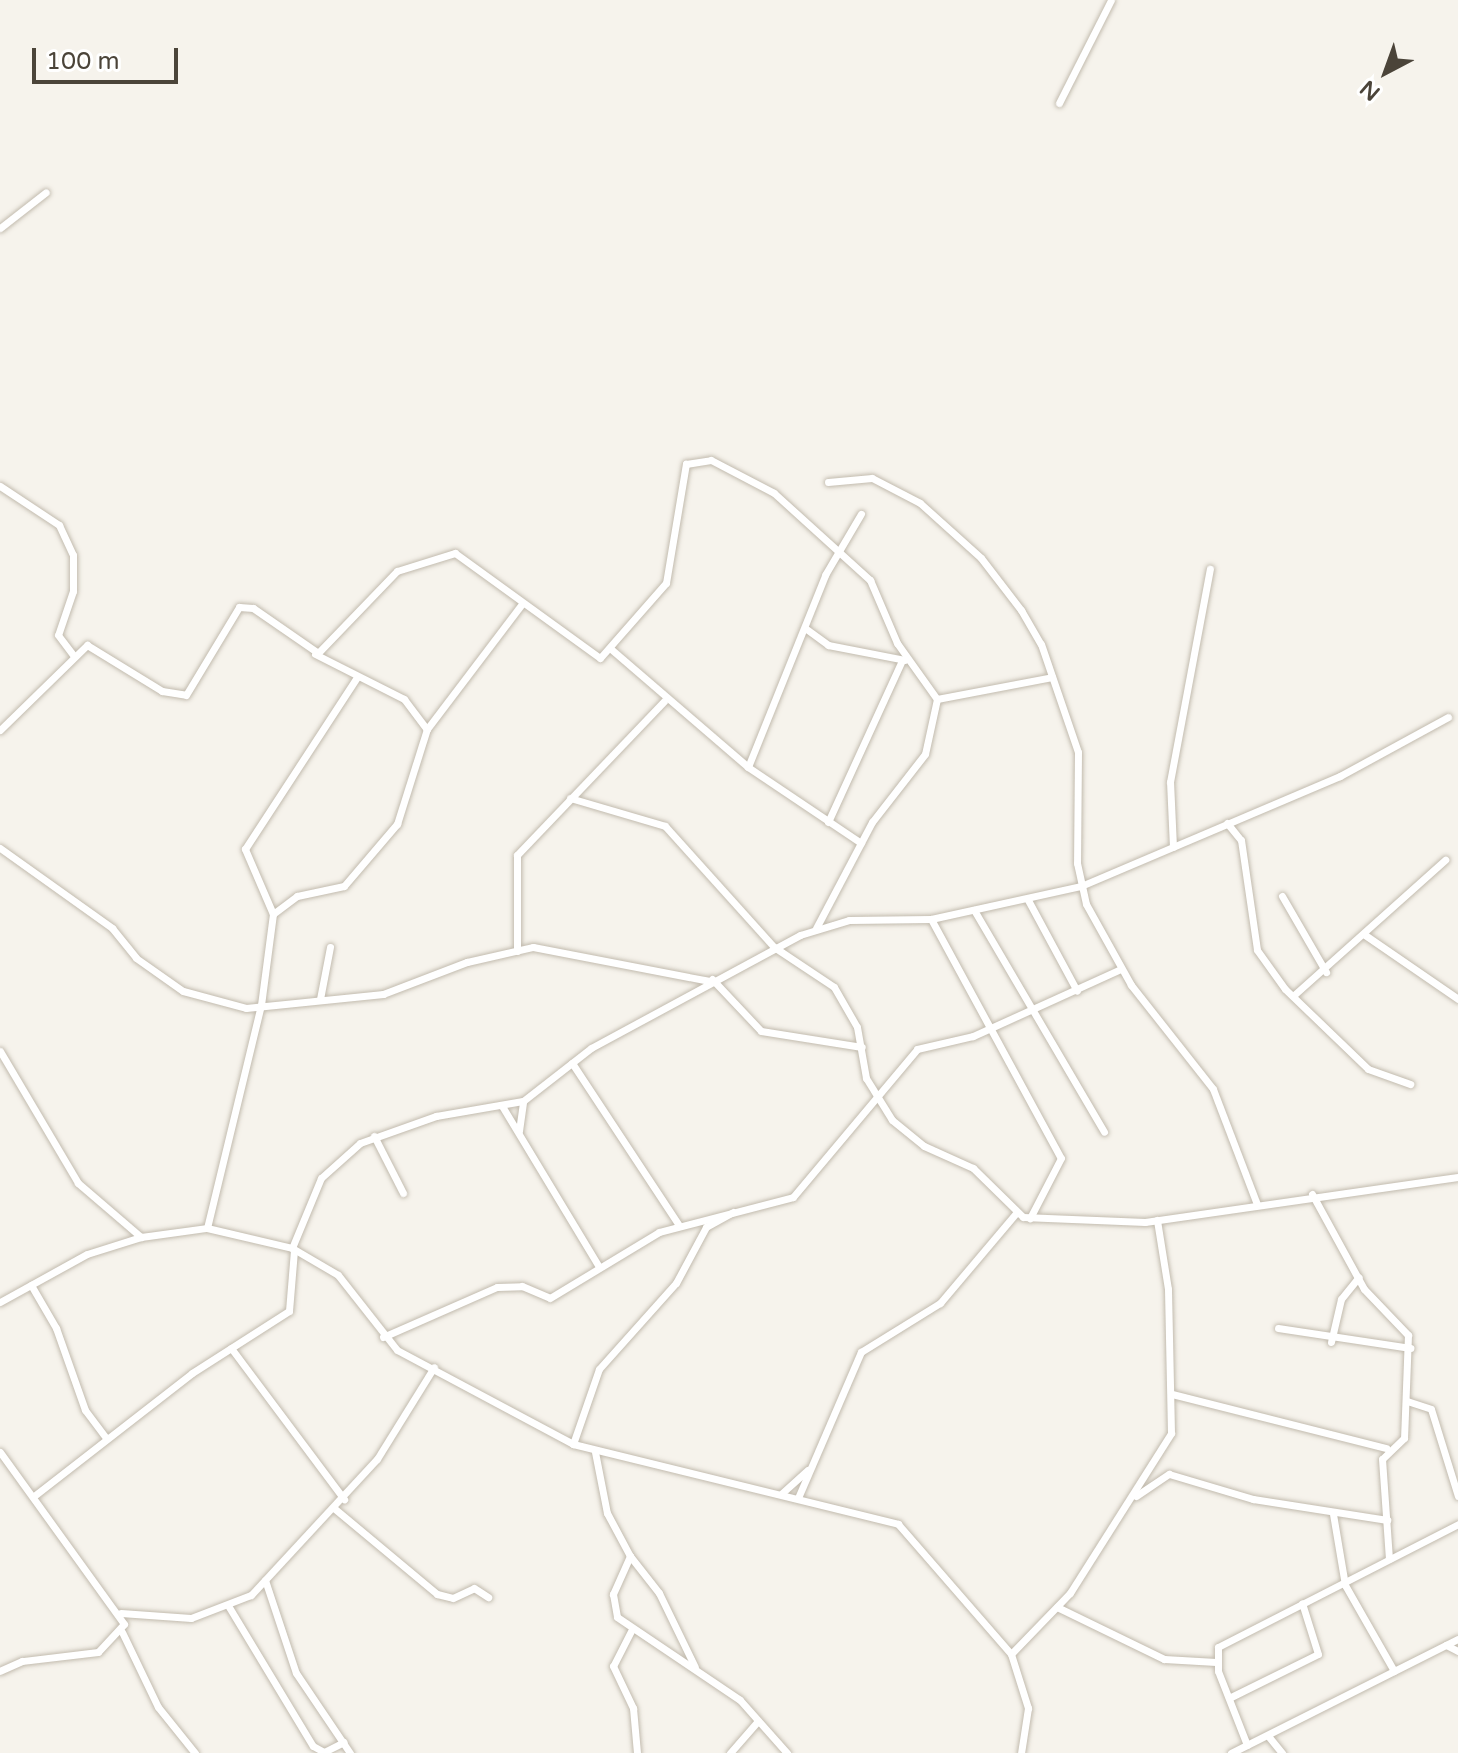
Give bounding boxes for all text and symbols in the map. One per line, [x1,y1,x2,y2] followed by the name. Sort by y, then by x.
[36,32,182,82] scale bar
[1346,32,1426,112] north arrow
[46,47,120,76] text: 100 m
[1355,75,1385,106] text: N

